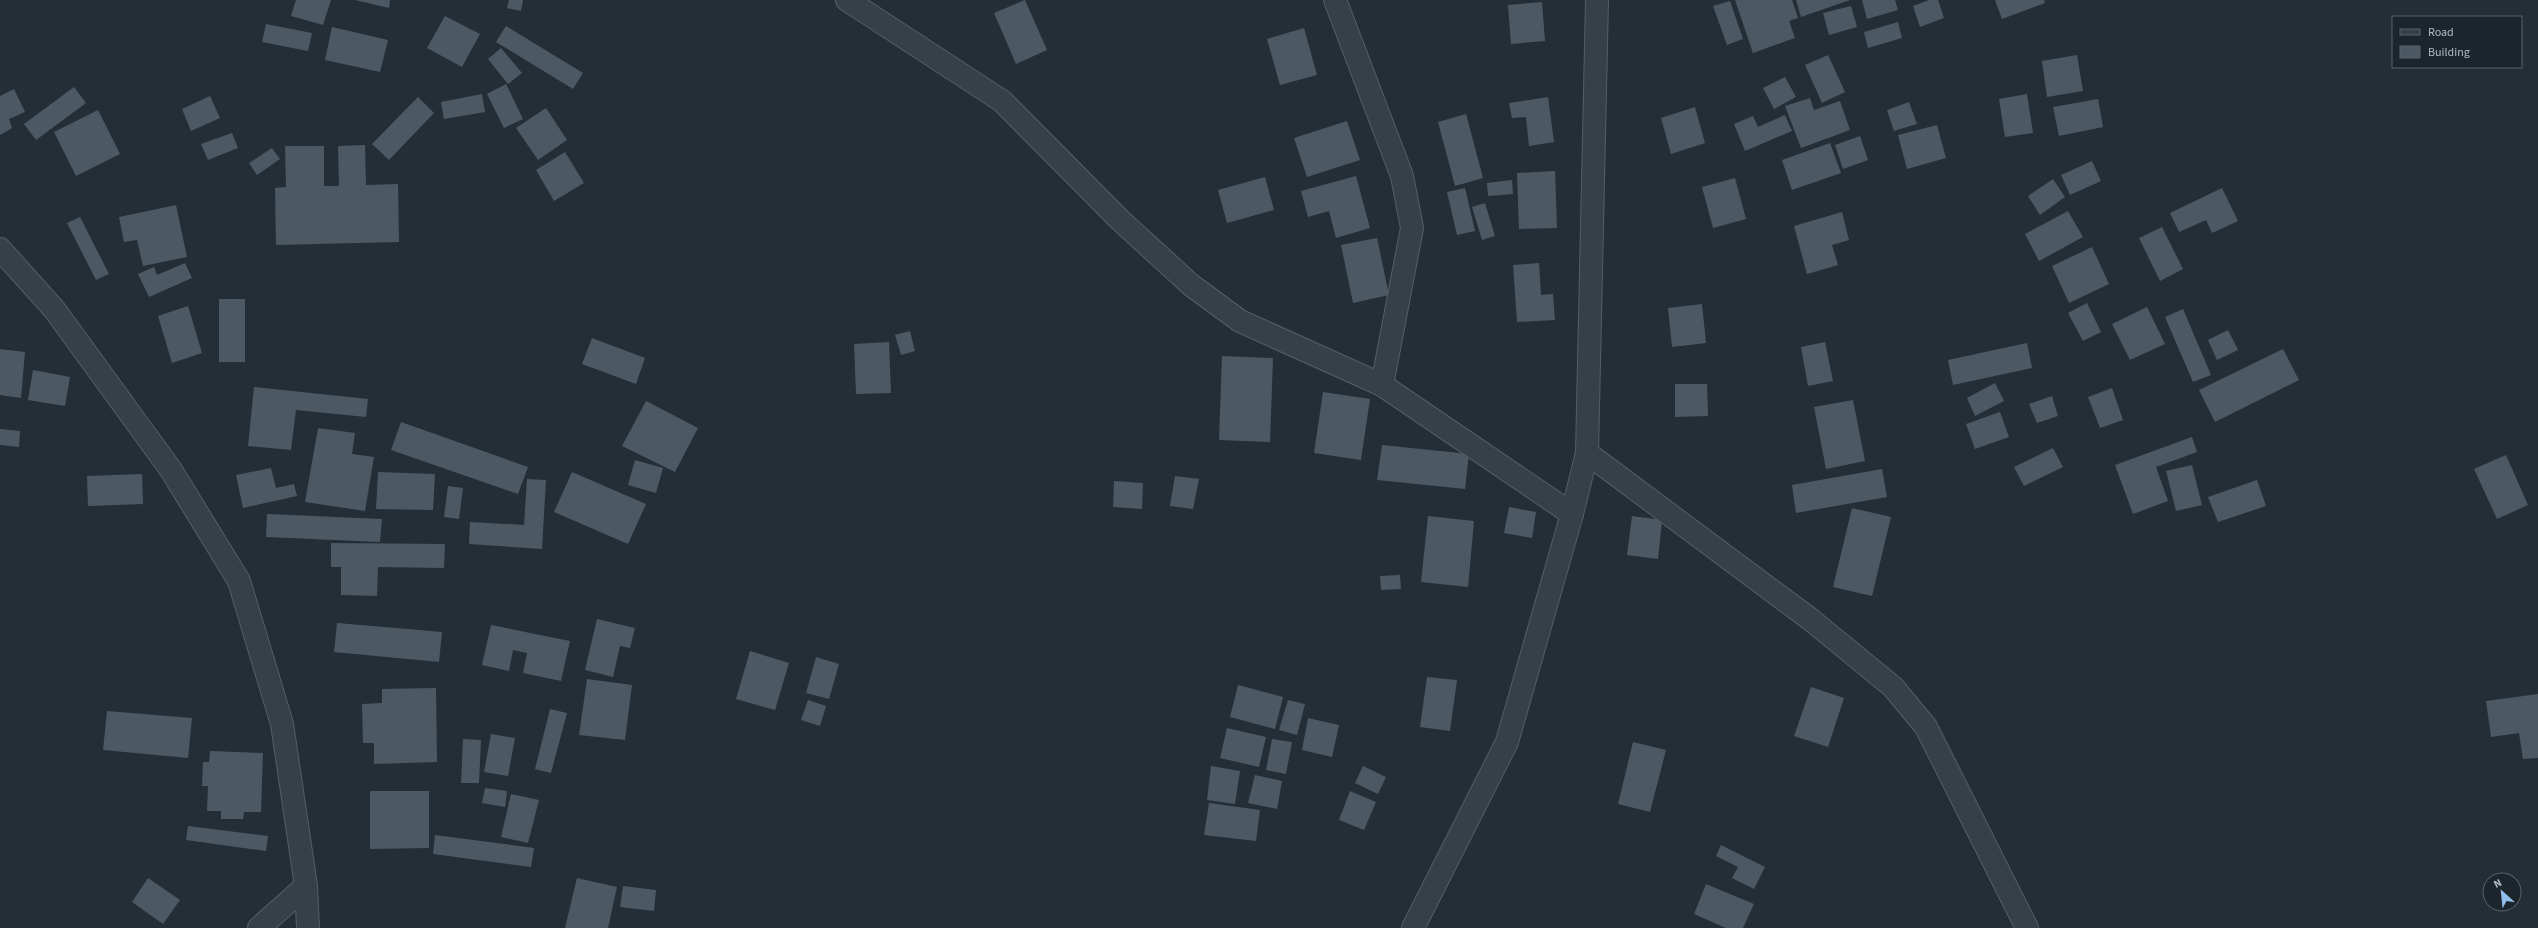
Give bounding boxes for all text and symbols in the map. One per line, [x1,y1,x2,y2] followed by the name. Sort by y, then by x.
[2392,16,2522,68] legend
[2428,24,2454,41] text: Road
[2428,44,2470,61] text: Building
[2482,872,2522,912] north arrow
[2491,875,2504,892] text: N

